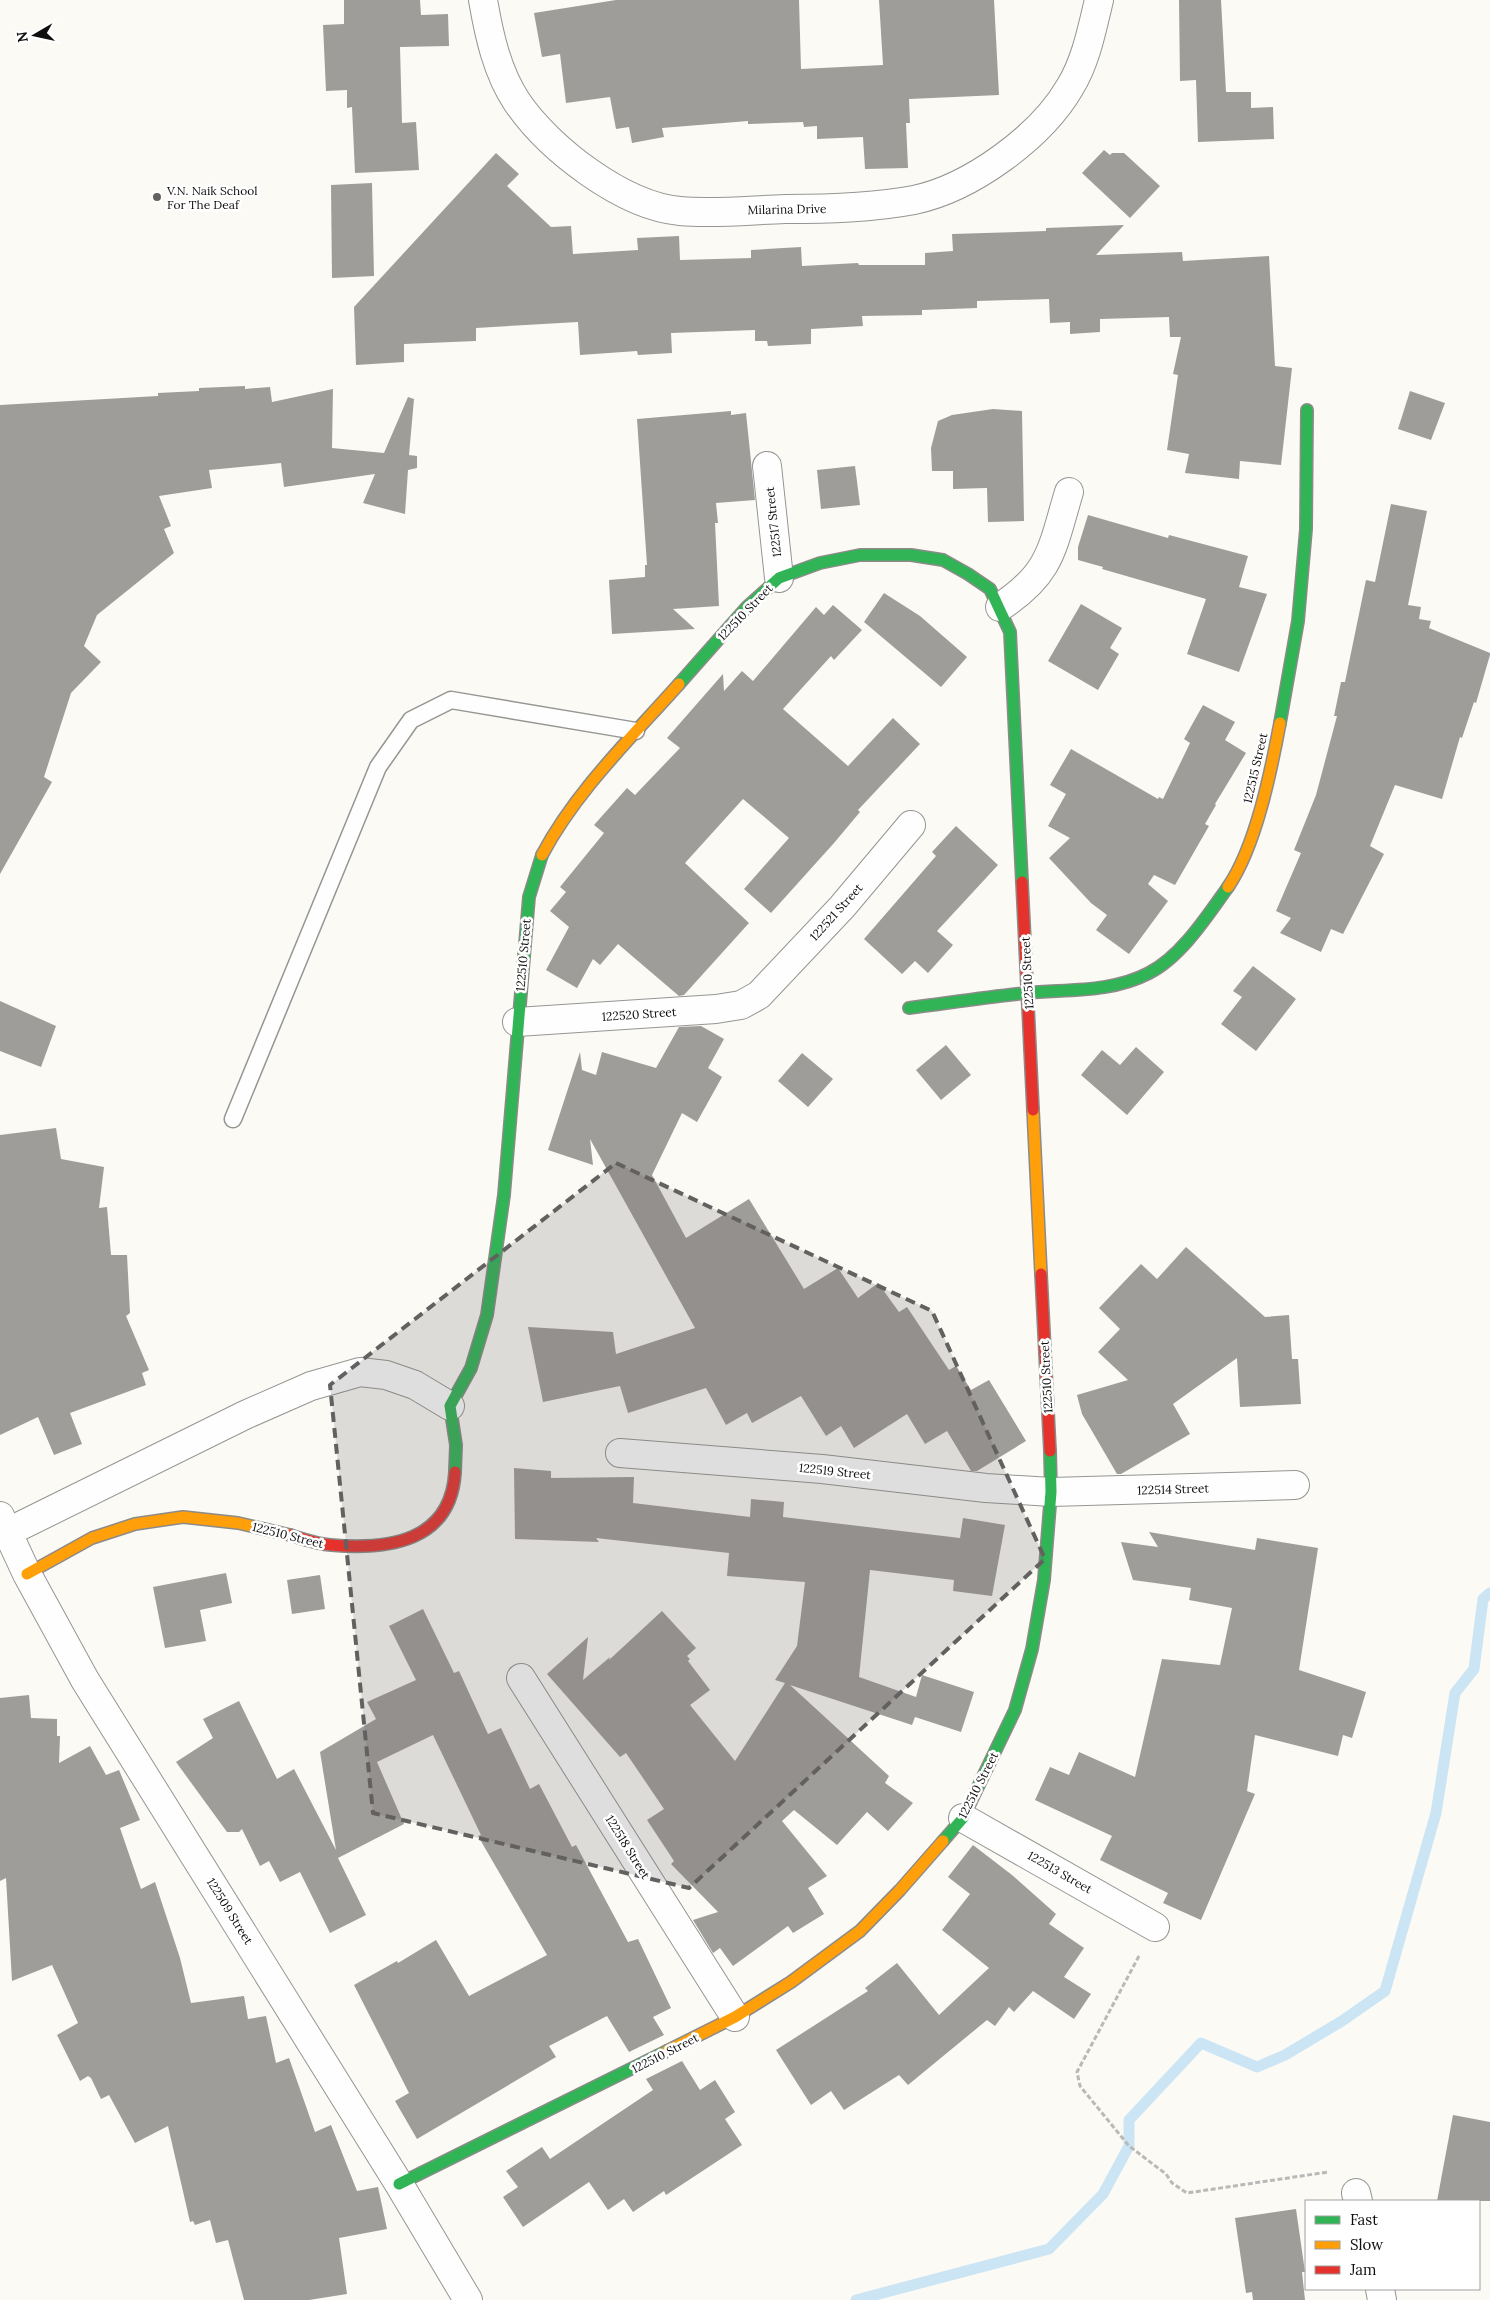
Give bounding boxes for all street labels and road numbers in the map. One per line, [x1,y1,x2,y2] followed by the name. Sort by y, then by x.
[747,201,827,217] street label: Milarina Drive
[762,486,784,558] street label: 122517 Street
[714,580,776,643] street label: 122510 Street
[1240,731,1270,805] street label: 122515 Street
[806,880,866,944] street label: 122521 Street
[512,918,534,992] street label: 122510 Street
[1018,936,1036,1010] street label: 122510 Street
[601,1004,677,1024] street label: 122520 Street
[1037,1340,1055,1414] street label: 122510 Street
[798,1460,872,1482] street label: 122519 Street
[1137,1480,1210,1498] street label: 122514 Street
[251,1519,325,1551] street label: 122510 Street
[955,1749,1001,1821] street label: 122510 Street
[603,1812,654,1882] street label: 122518 Street
[1025,1847,1095,1897] street label: 122513 Street
[204,1875,257,1947] street label: 122509 Street
[629,2030,701,2076] street label: 122510 Street

